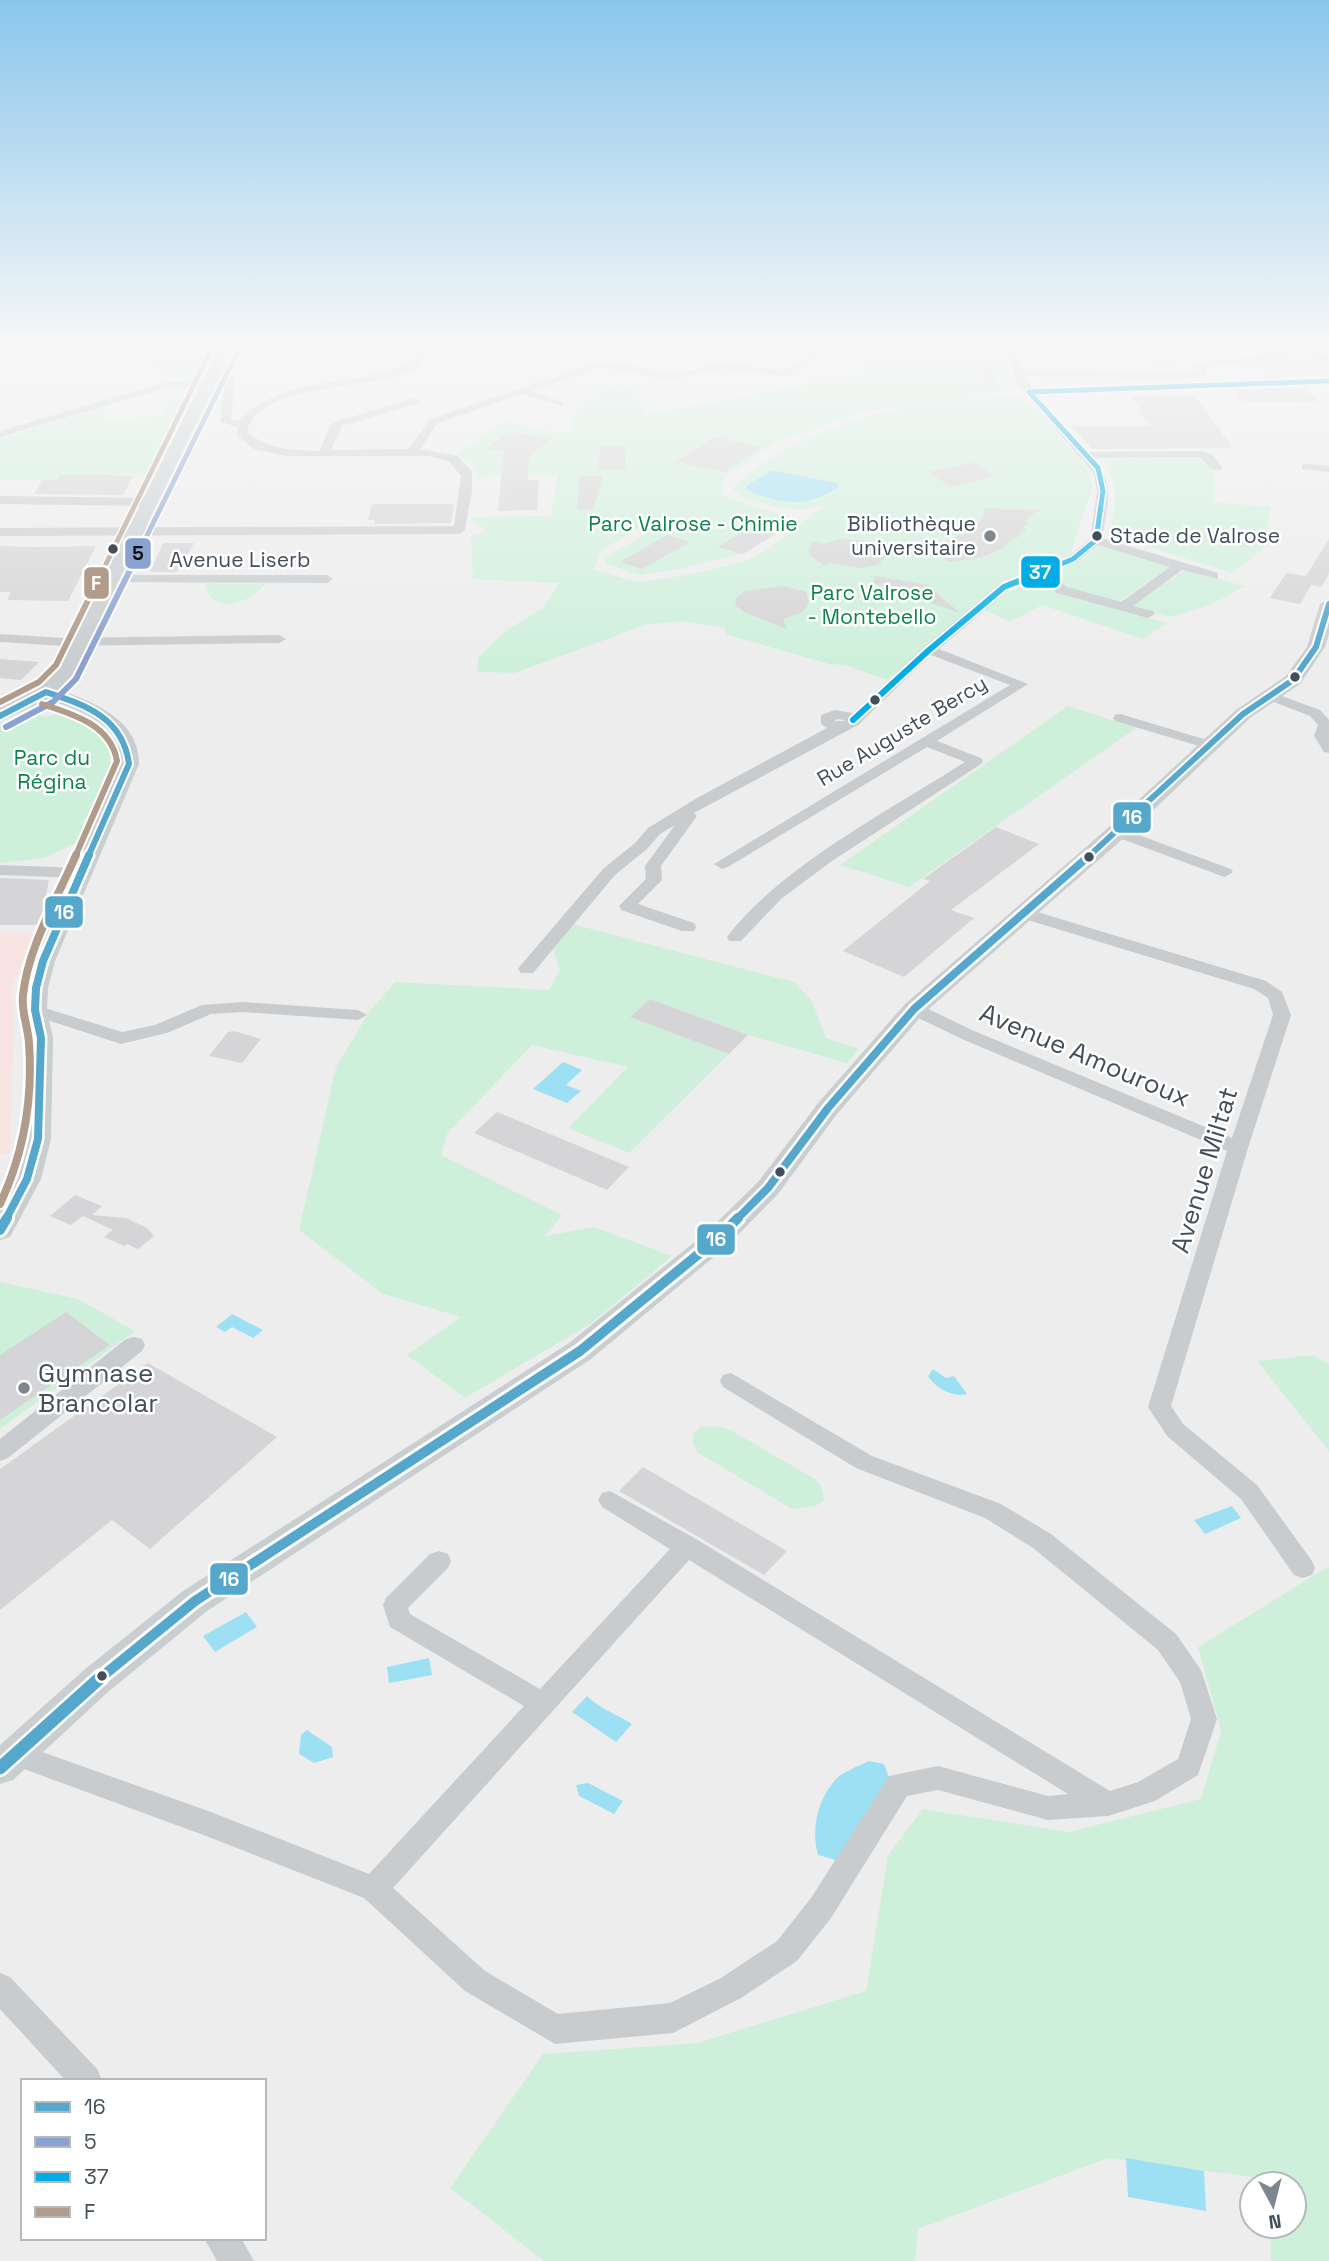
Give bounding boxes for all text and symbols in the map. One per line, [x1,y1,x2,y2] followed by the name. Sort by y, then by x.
[588,510,798,537] park label: Parc Valrose - Chimie
[847,510,976,561] place label: Bibliothèque universitaire
[1110,522,1280,549] place label: Stade de Valrose
[982,528,998,544] marker: Bibliothèque universitaire
[1090,529,1104,543] marker: Stade de Valrose
[124,537,152,570] line badge: 5
[132,541,144,566] text: 5
[106,542,120,556] unlabelled marker
[169,546,311,573] street label: Avenue Liserb
[1020,555,1061,589] line badge: 37
[1029,560,1052,585] text: 37
[83,566,110,600] line badge: F
[91,571,101,596] text: F
[807,579,937,630] park label: Parc Valrose - Montebello
[812,669,992,792] street label: Rue Auguste Bercy
[1288,670,1302,684] unlabelled marker
[868,693,882,707] unlabelled marker
[14,744,90,795] park label: Parc du Régina
[1112,801,1152,834] line badge: 16
[1122,805,1142,830] text: 16
[1082,850,1096,864] unlabelled marker
[44,895,84,929] line badge: 16
[54,900,74,925] text: 16
[975,995,1195,1115] street label: Avenue Amouroux
[1163,1083,1245,1257] street label: Avenue Miltat
[773,1165,787,1179] unlabelled marker
[696,1223,736,1256] line badge: 16
[706,1227,726,1252] text: 16
[38,1356,158,1420] place label: Gymnase Brancolar
[16,1380,32,1396] marker: Gymnase Brancolar
[209,1562,249,1596] line badge: 16
[219,1567,239,1592] text: 16
[95,1669,109,1683] unlabelled marker
[21,2079,266,2240] legend
[84,2093,106,2120] text: 16
[84,2128,97,2155] text: 5
[84,2163,109,2190] text: 37
[1238,2170,1308,2240] north arrow
[84,2198,95,2225] text: F
[1267,2208,1283,2235] text: N

